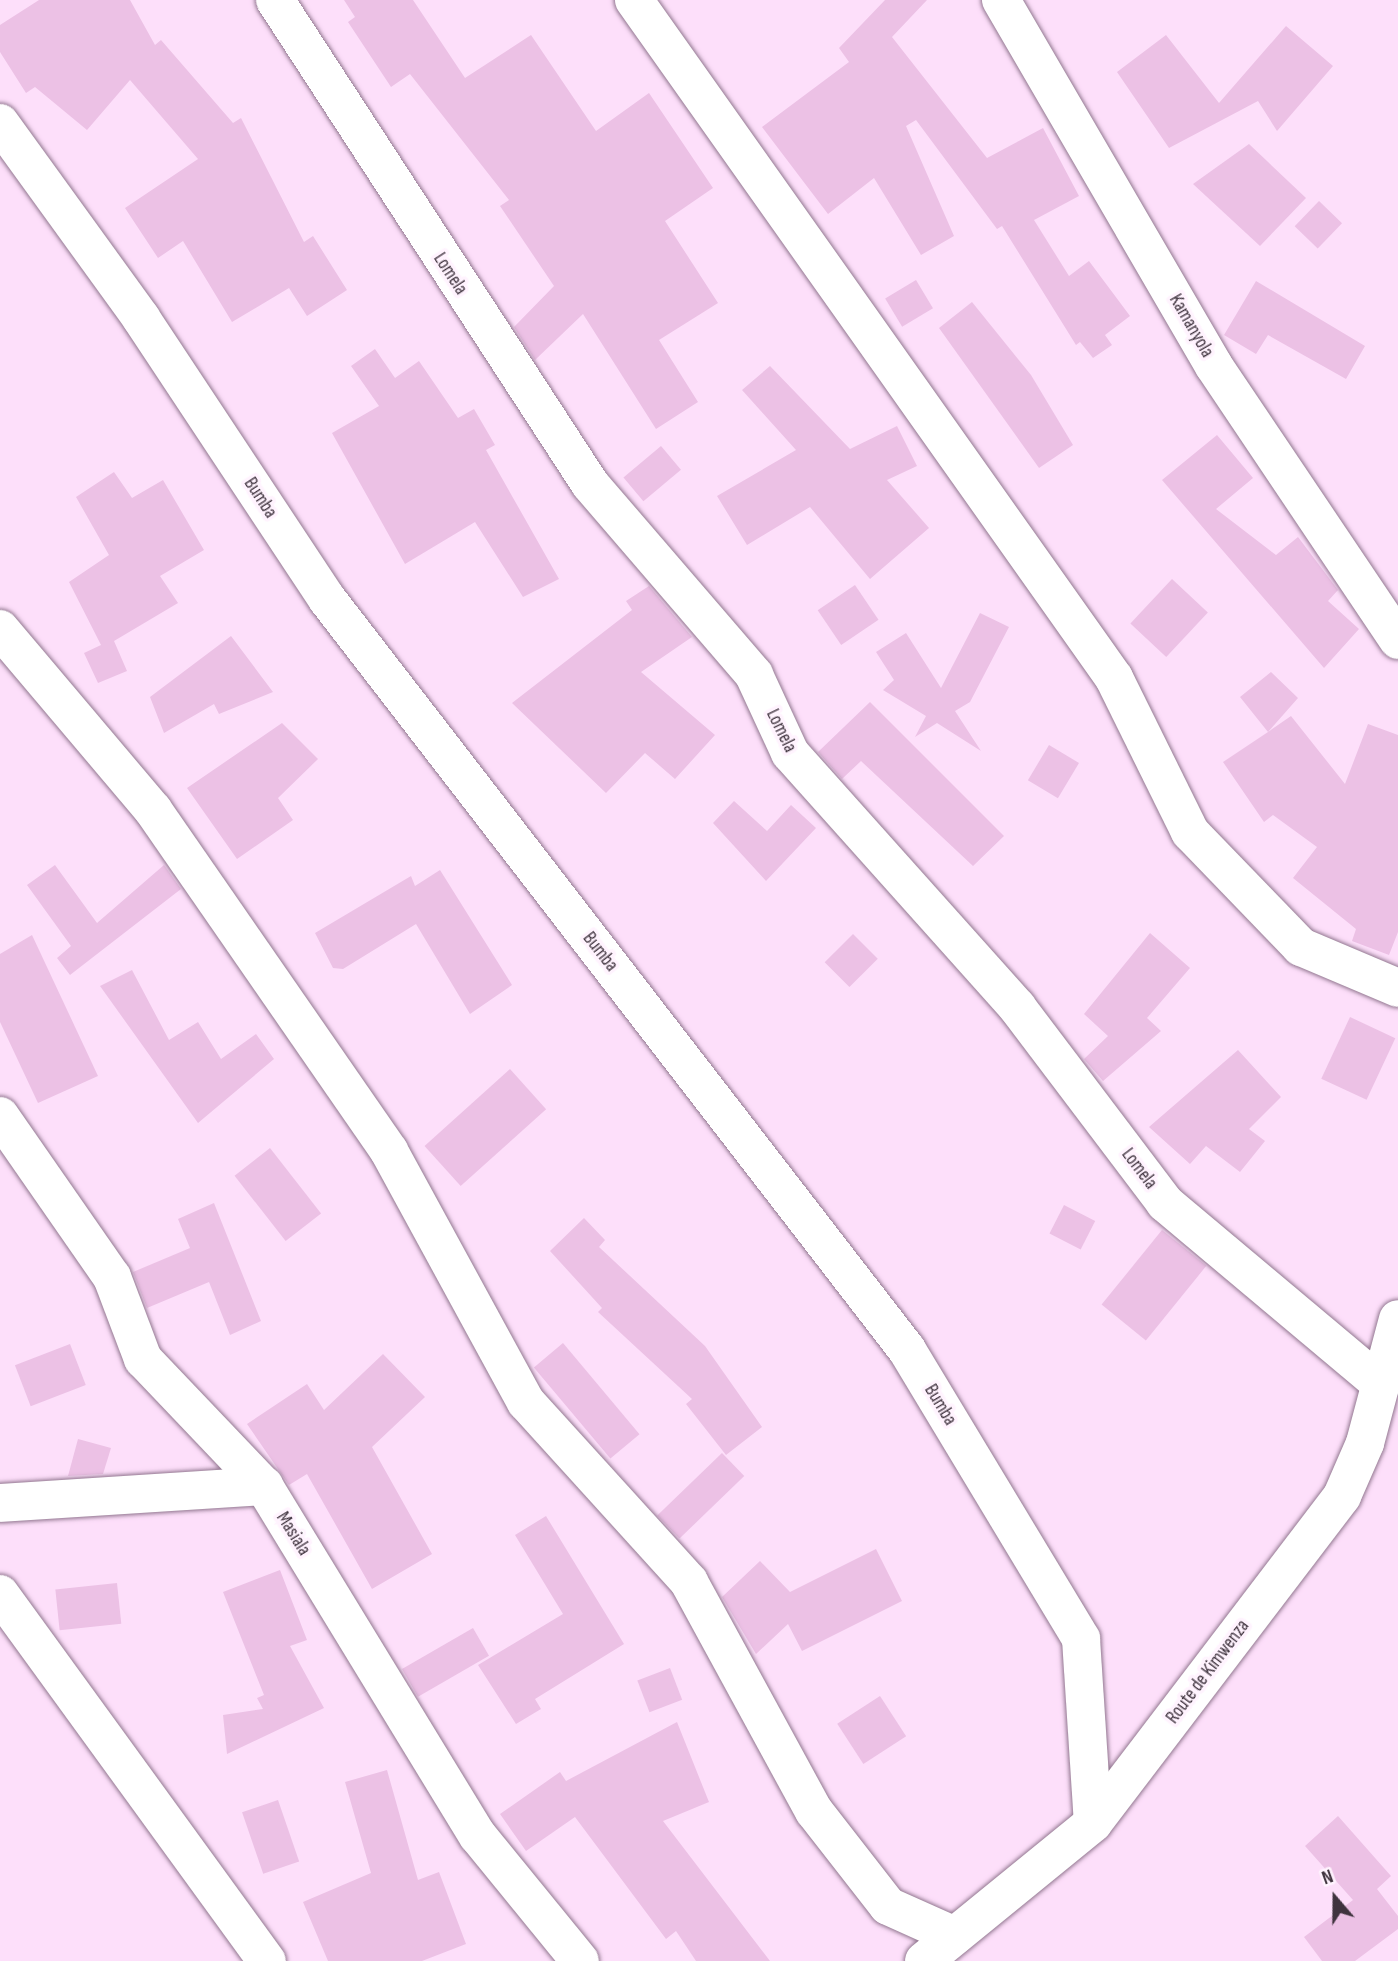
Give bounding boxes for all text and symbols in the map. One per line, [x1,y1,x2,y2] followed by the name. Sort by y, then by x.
[428,249,472,299] street label: Lomela
[1164,290,1218,362] street label: Kamanyola
[239,473,281,523] street label: Bumba
[761,706,801,756] street label: Lomela
[578,928,622,976] street label: Bumba
[1116,1144,1162,1194] street label: Lomela
[919,1380,961,1430] street label: Bumba
[271,1508,315,1560] street label: Masiala
[1162,1616,1254,1728] street label: Route de Kimwenza
[1300,1863,1370,1933] north arrow
[1319,1865,1336,1890] text: N

